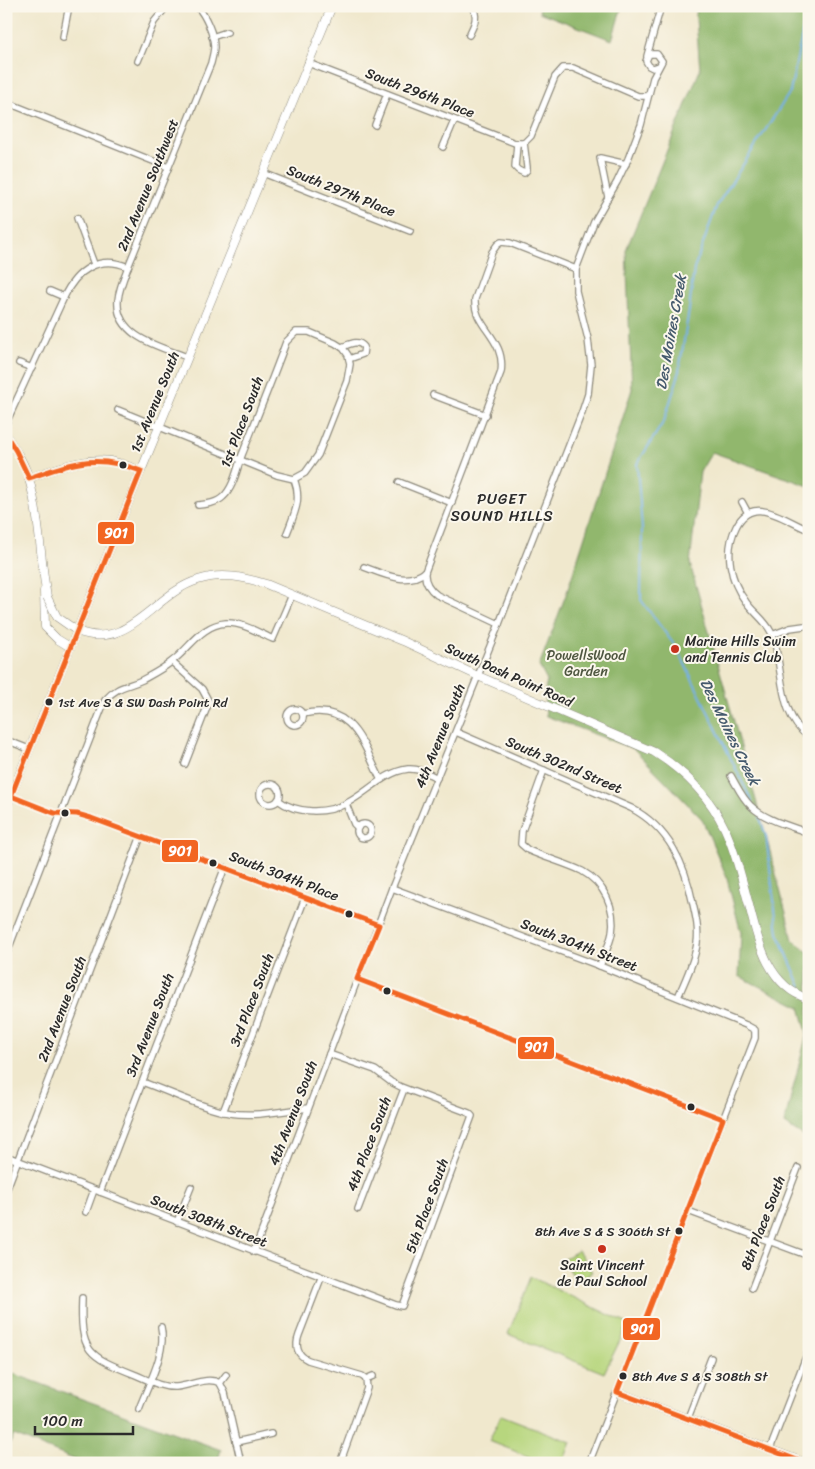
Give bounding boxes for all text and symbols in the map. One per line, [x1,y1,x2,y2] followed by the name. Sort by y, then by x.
[362,61,478,125] street label: South 296th Place
[110,115,186,255] street label: 2nd Avenue Southwest
[283,158,399,224] street label: South 297th Place
[648,270,694,392] water label: Des Moines Creek
[123,348,187,456] street label: 1st Avenue South
[213,373,271,471] street label: 1st Place South
[118,460,128,470] unlabelled marker
[450,486,554,529] district label: PUGET SOUND HILLS
[97,521,135,545] line badge: 901
[104,521,128,546] text: 901
[685,629,796,670] place label: Marine Hills Swim and Tennis Club
[441,635,579,715] street label: South Dash Point Road
[546,643,627,684] park label: PowellsWood Garden
[669,643,681,655] marker: Marine Hills Swim and Tennis Club
[693,674,768,792] water label: Des Moines Creek
[408,680,472,792] street label: 4th Avenue South
[58,691,229,714] place label: 1st Ave S & SW Dash Point Rd
[44,697,54,707] marker: 1st Ave S & SW Dash Point Rd
[502,729,626,801] street label: South 302nd Street
[60,808,70,818] unlabelled marker
[161,839,199,863] line badge: 901
[168,839,192,864] text: 901
[225,844,343,908] street label: South 304th Place
[208,858,218,868] unlabelled marker
[344,909,354,919] unlabelled marker
[517,911,641,979] street label: South 304th Street
[223,950,281,1050] street label: 3rd Place South
[30,952,94,1066] street label: 2nd Avenue South
[119,969,181,1081] street label: 3rd Avenue South
[382,986,392,996] unlabelled marker
[524,1035,548,1060] text: 901
[517,1036,555,1060] line badge: 901
[261,1057,325,1169] street label: 4th Avenue South
[339,1093,399,1195] street label: 4th Place South
[686,1102,696,1112] unlabelled marker
[398,1155,456,1257] street label: 5th Place South
[733,1172,793,1274] street label: 8th Place South
[147,1187,271,1255] street label: South 308th Street
[535,1220,671,1243] place label: 8th Ave S & S 306th St
[674,1226,684,1236] marker: 8th Ave S & S 306th St
[596,1243,608,1255] marker: Saint Vincent de Paul School
[557,1253,648,1294] place label: Saint Vincent de Paul School
[622,1317,661,1341] line badge: 901
[630,1317,654,1342] text: 901
[632,1365,768,1388] place label: 8th Ave S & S 308th St
[618,1371,628,1381] marker: 8th Ave S & S 308th St
[35,1404,132,1436] scale bar
[42,1408,83,1434] text: 100 m

